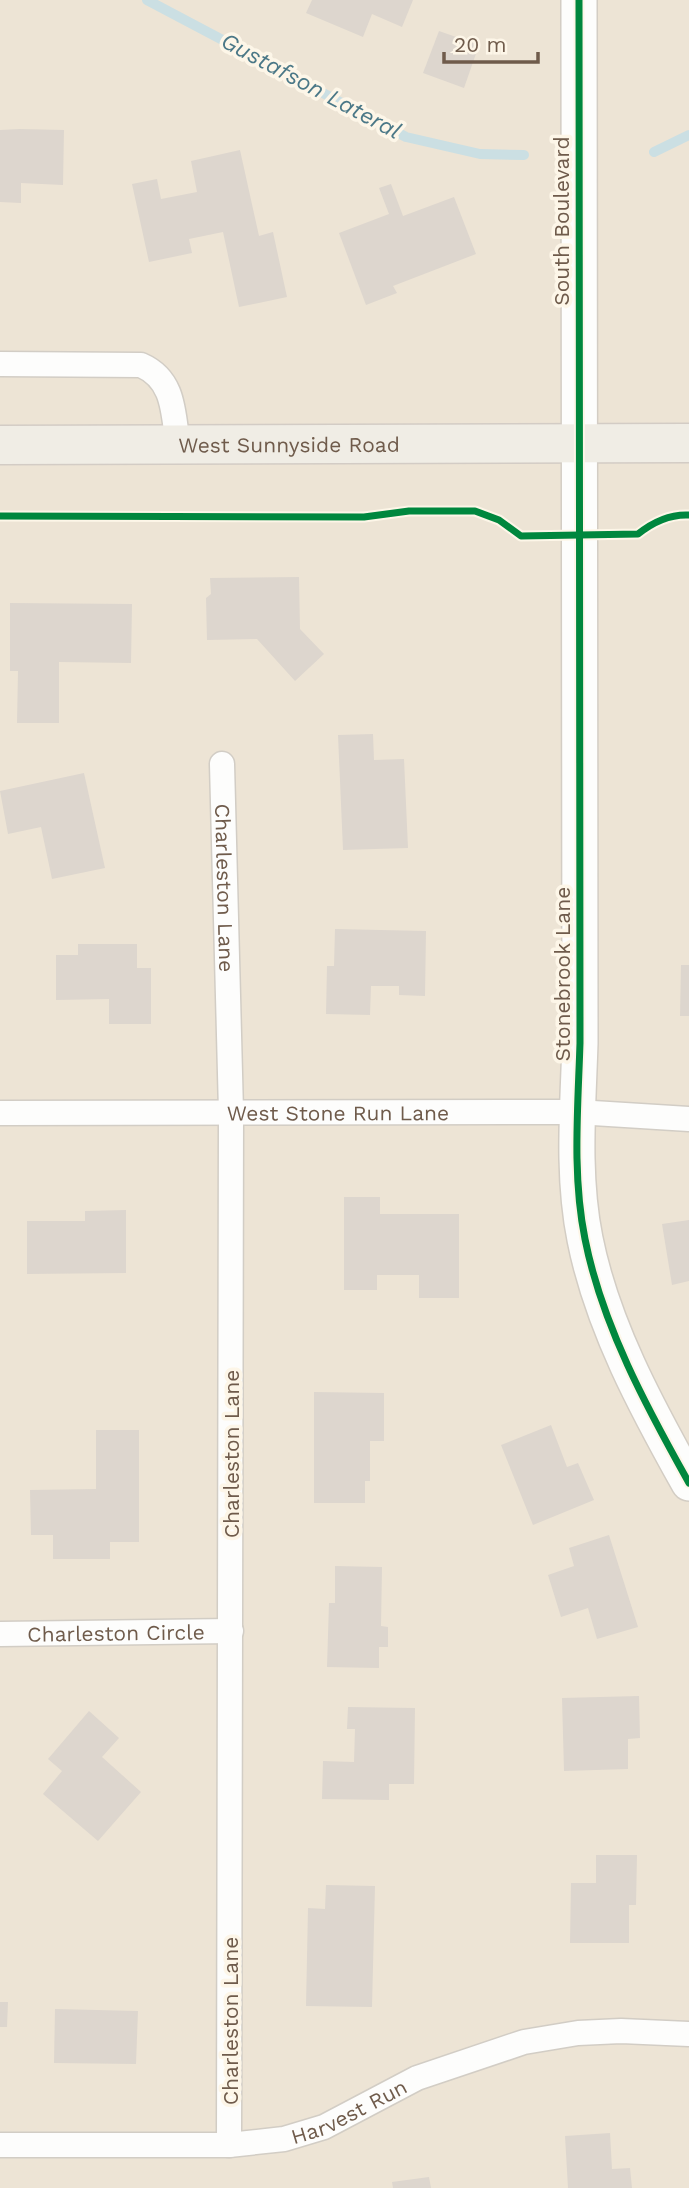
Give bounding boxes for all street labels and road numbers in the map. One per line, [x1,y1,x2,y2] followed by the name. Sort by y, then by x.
[549,136,574,306] street label: South Boulevard
[178,431,400,457] street label: West Sunnyside Road
[211,803,240,973] street label: Charleston Lane
[550,887,575,1061] street label: Stonebrook Lane
[227,1100,449,1125] street label: West Stone Run Lane
[219,1370,244,1538] street label: Charleston Lane
[27,1619,205,1646] street label: Charleston Circle
[218,1937,243,2105] street label: Charleston Lane
[288,2073,411,2149] street label: Harvest Run

